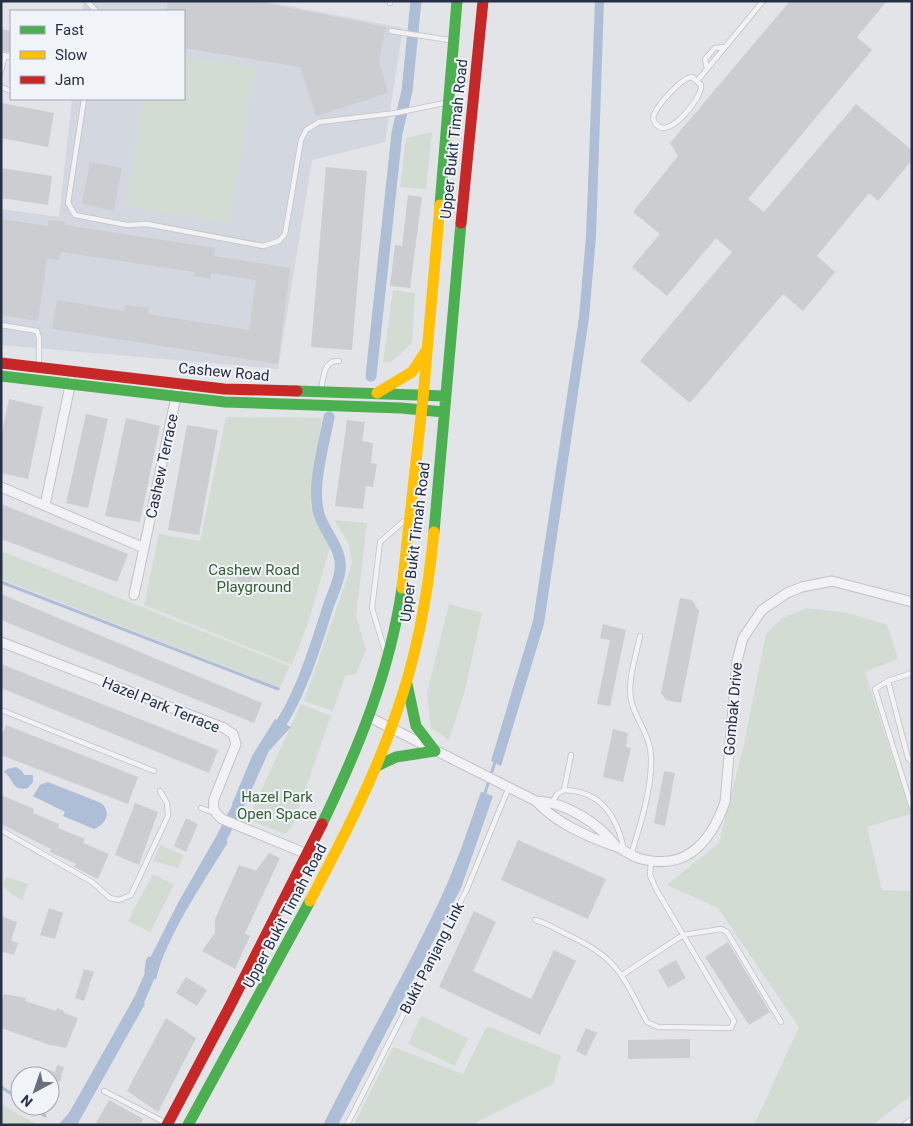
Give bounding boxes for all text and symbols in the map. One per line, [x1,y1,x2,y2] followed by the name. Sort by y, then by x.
[10,10,185,100] legend
[55,21,84,39] text: Fast
[55,46,87,64] text: Slow
[437,58,471,220] street label: Upper Bukit Timah Road
[55,71,85,89] text: Jam
[178,359,270,385] street label: Cashew Road
[142,412,182,520] street label: Cashew Terrace
[396,461,434,623] street label: Upper Bukit Timah Road
[208,561,300,596] park label: Cashew Road Playground
[720,662,746,756] street label: Gombak Drive
[100,673,222,737] street label: Hazel Park Terrace
[237,788,317,823] park label: Hazel Park Open Space
[239,841,331,991] street label: Upper Bukit Timah Road
[396,899,468,1017] street label: Bukit Panjang Link
[10,1066,60,1116] north arrow
[18,1092,36,1110] text: N

